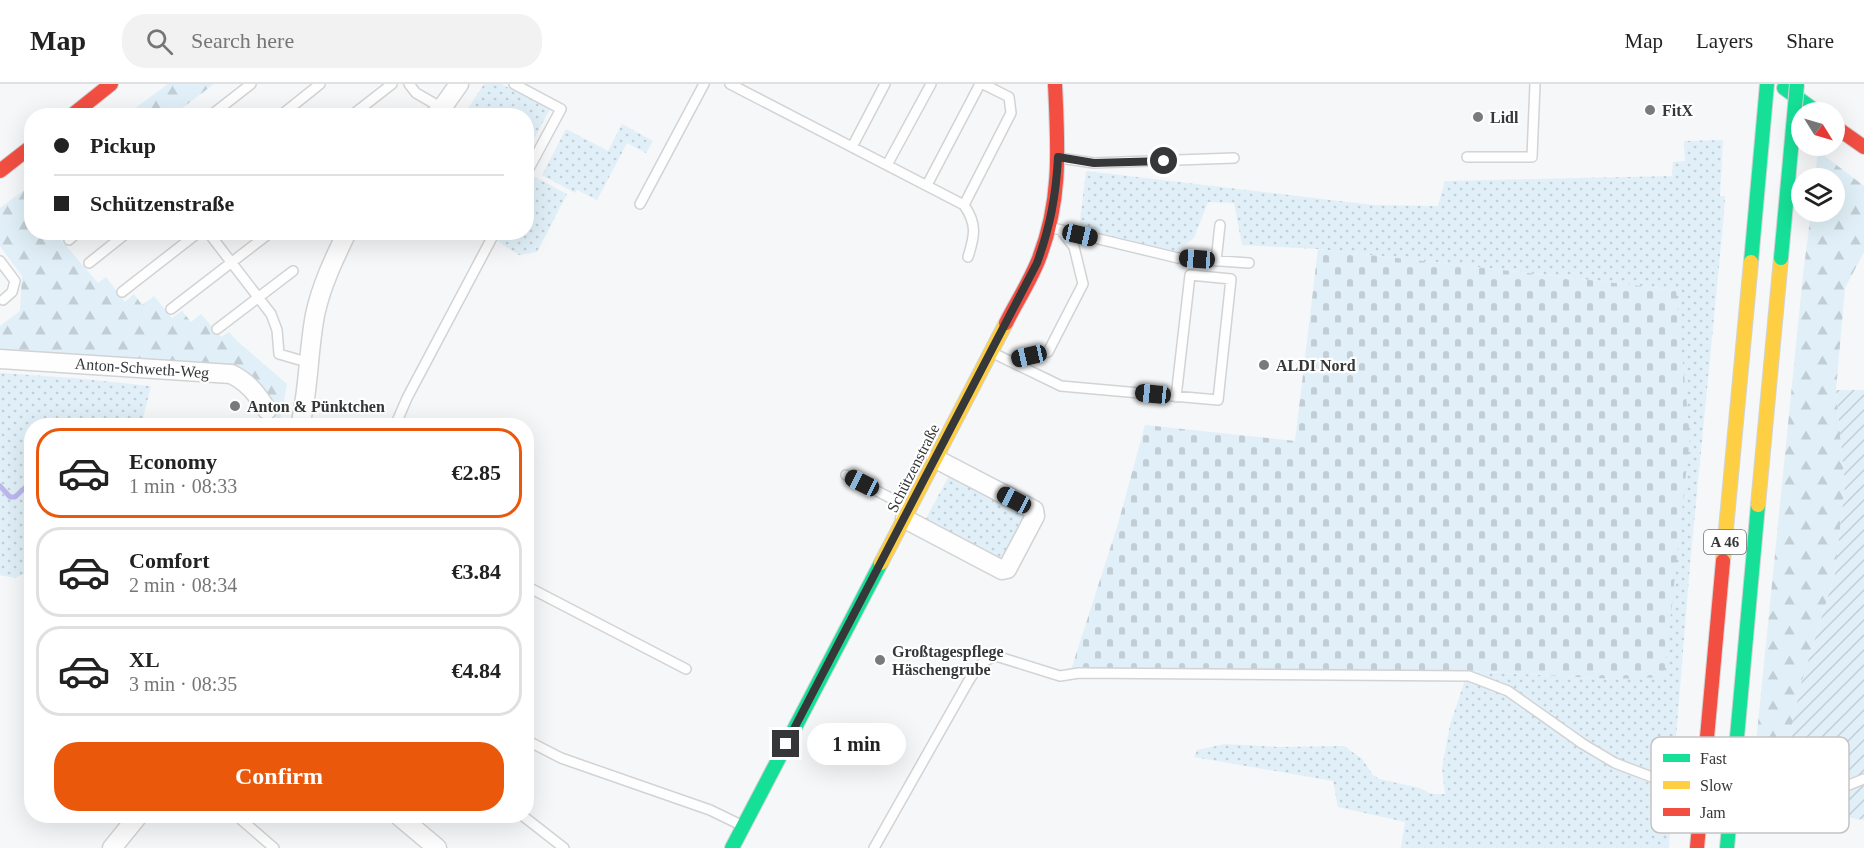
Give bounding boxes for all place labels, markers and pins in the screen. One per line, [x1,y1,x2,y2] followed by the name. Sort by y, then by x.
[1662,102,1694,119] place label: FitX
[1643,103,1657,117] marker: FitX
[1490,109,1519,126] place label: Lidl
[1471,110,1485,124] marker: Lidl
[1276,357,1356,374] place label: ALDI Nord
[1257,358,1271,372] marker: ALDI Nord
[247,398,385,415] place label: Anton & Pünktchen
[228,399,242,413] marker: Anton & Pünktchen
[892,643,1004,679] place label: Großtagespflege Häschengrube
[873,653,887,667] marker: Großtagespflege Häschengrube

